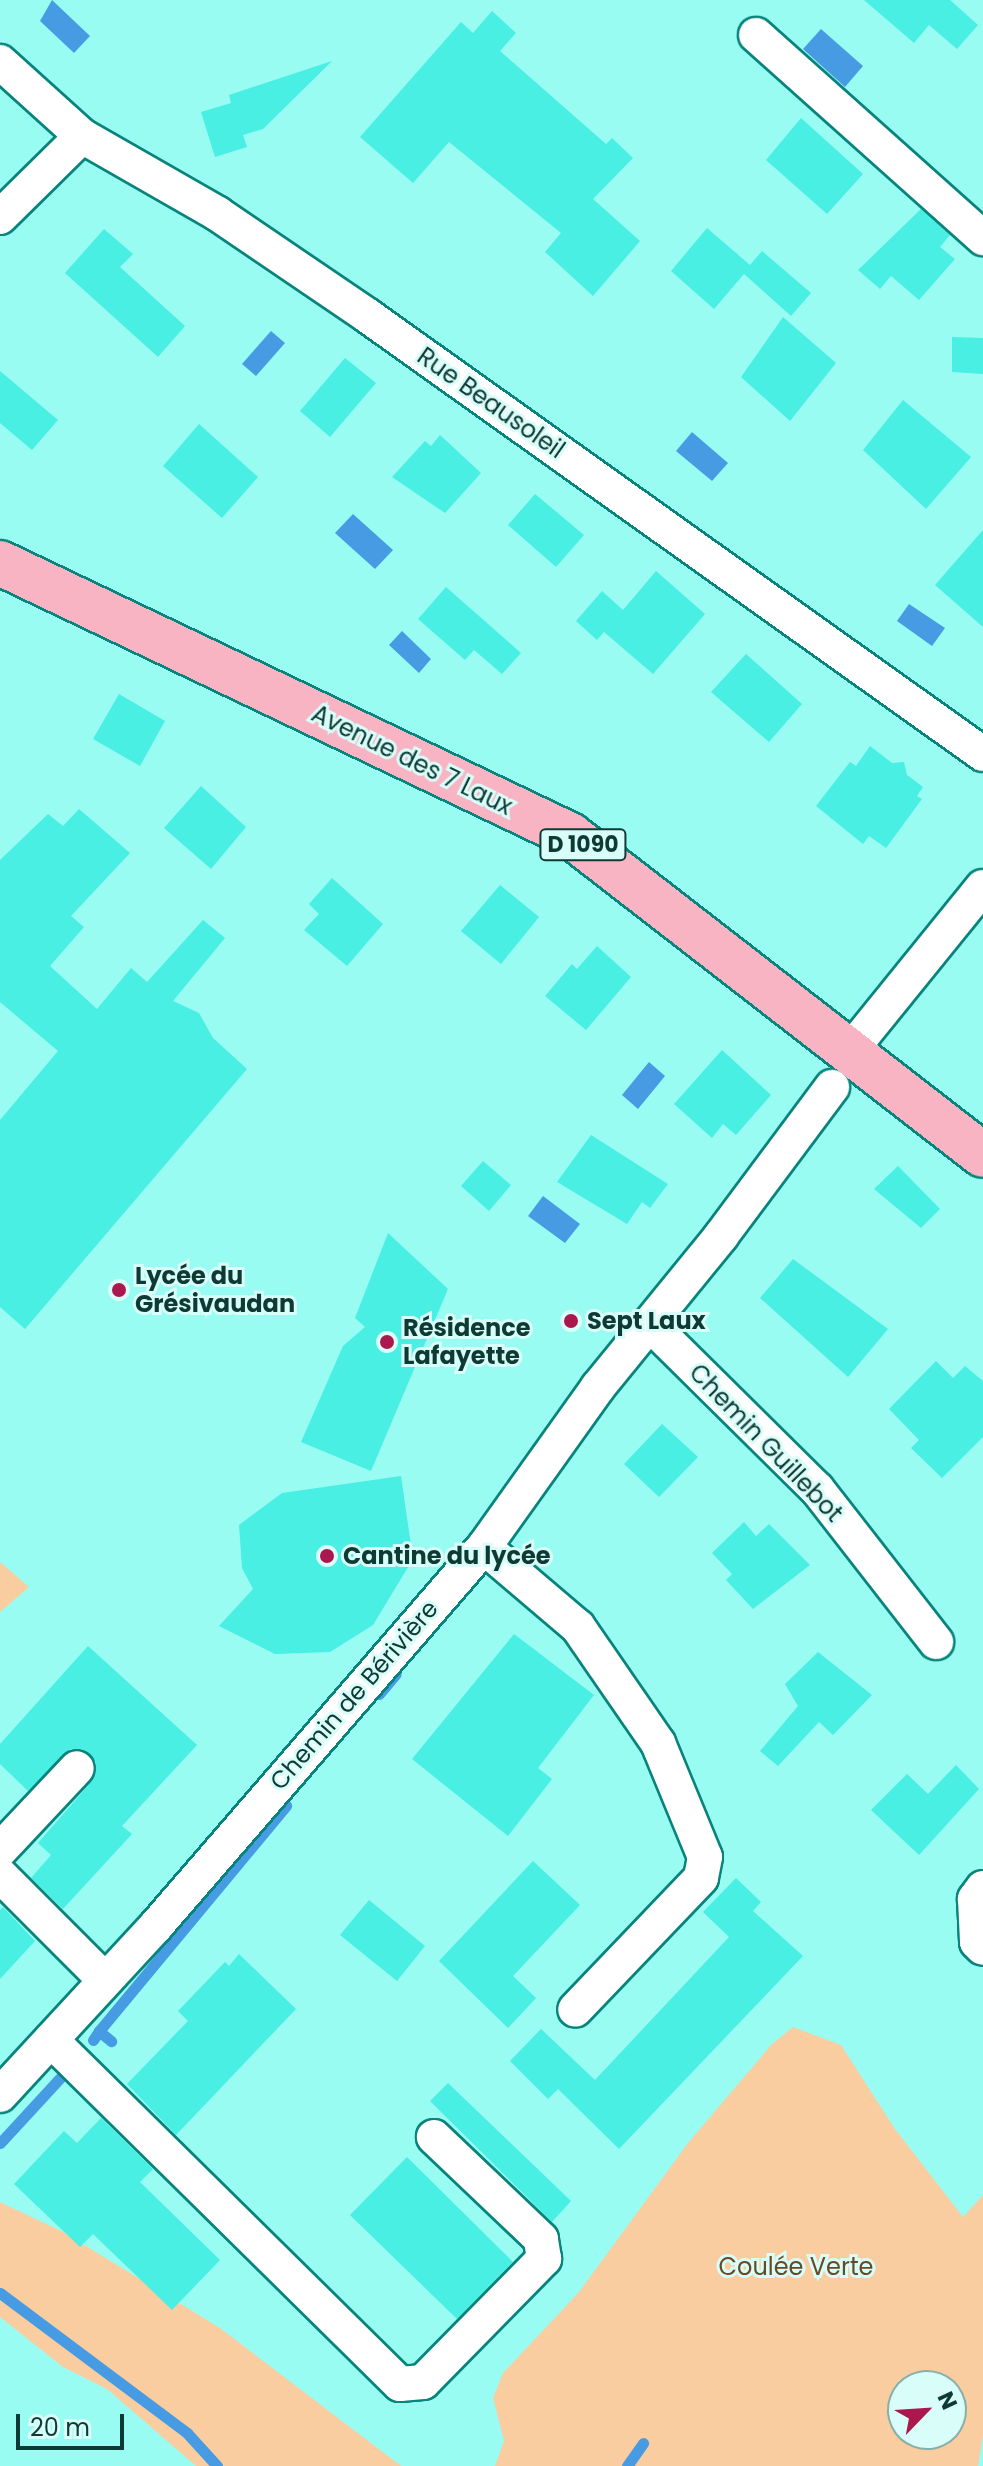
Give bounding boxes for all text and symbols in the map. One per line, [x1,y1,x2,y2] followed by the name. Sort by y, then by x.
[412,342,570,464] street label: Rue Beausoleil
[307,699,517,821] street label: Avenue des 7 Laux
[539,827,627,863] road number: D 1090
[135,1262,295,1318] place label: Lycée du Grésivaudan
[110,1281,128,1299] marker: Lycée du Grésivaudan
[587,1307,706,1335] place label: Sept Laux
[562,1312,580,1330] marker: Sept Laux
[403,1314,530,1370] place label: Résidence Lafayette
[378,1333,396,1351] marker: Résidence Lafayette
[683,1358,849,1528] street label: Chemin Guillebot
[343,1542,551,1570] place label: Cantine du lycée
[318,1547,336,1565] marker: Cantine du lycée
[264,1595,444,1795] street label: Chemin de Bérivière
[719,2253,873,2281] park label: Coulée Verte
[887,2370,967,2450] north arrow
[930,2386,965,2415] text: N
[20,2398,128,2448] scale bar
[30,2411,90,2444] text: 20 m

